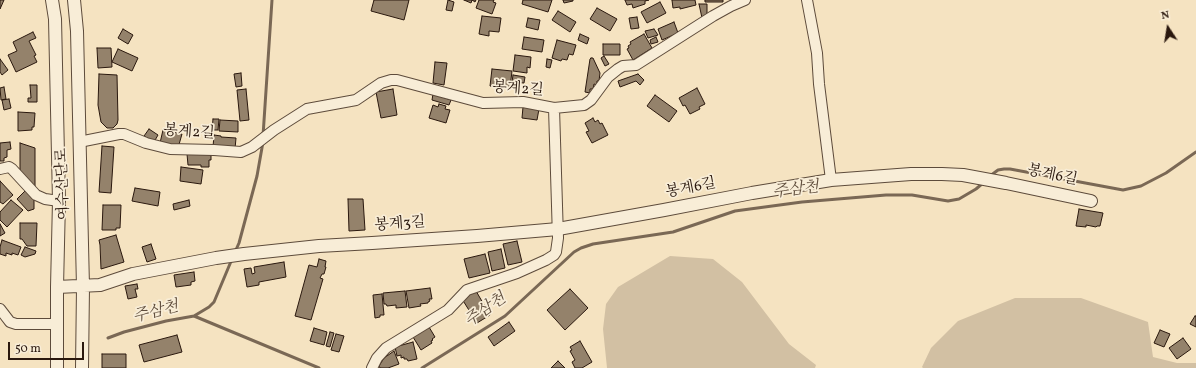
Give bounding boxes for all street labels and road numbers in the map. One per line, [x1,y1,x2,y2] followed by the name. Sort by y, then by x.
[492,79,544,101] street label: 봉계2길
[163,122,215,144] street label: 봉계2길
[54,147,74,221] street label: 여수산단로
[1025,162,1079,190] street label: 봉계6길
[664,175,718,203] street label: 봉계6길
[374,214,426,236] street label: 봉계3길

